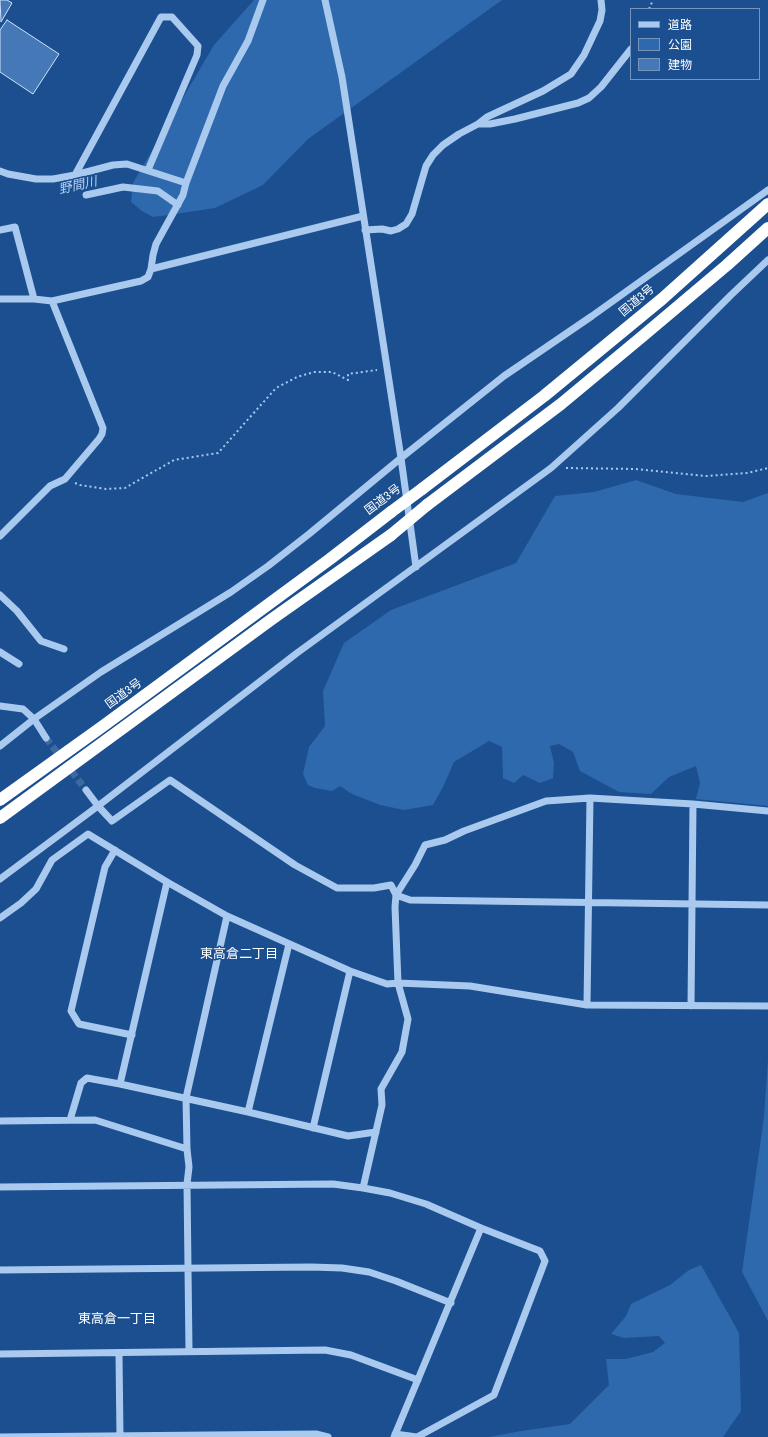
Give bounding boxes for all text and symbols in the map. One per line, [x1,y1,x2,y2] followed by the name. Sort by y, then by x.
[630,8,760,80] legend
[668,17,692,33] text: 道路
[668,37,692,53] text: 公園
[668,57,692,73] text: 建物
[57,174,99,198] water label: 野間川
[616,282,658,320] street label: 国道3号
[362,482,404,518] street label: 国道3号
[103,676,145,712] street label: 国道3号
[200,947,278,963] district label: 東高倉二丁目
[78,1312,156,1328] district label: 東高倉一丁目

